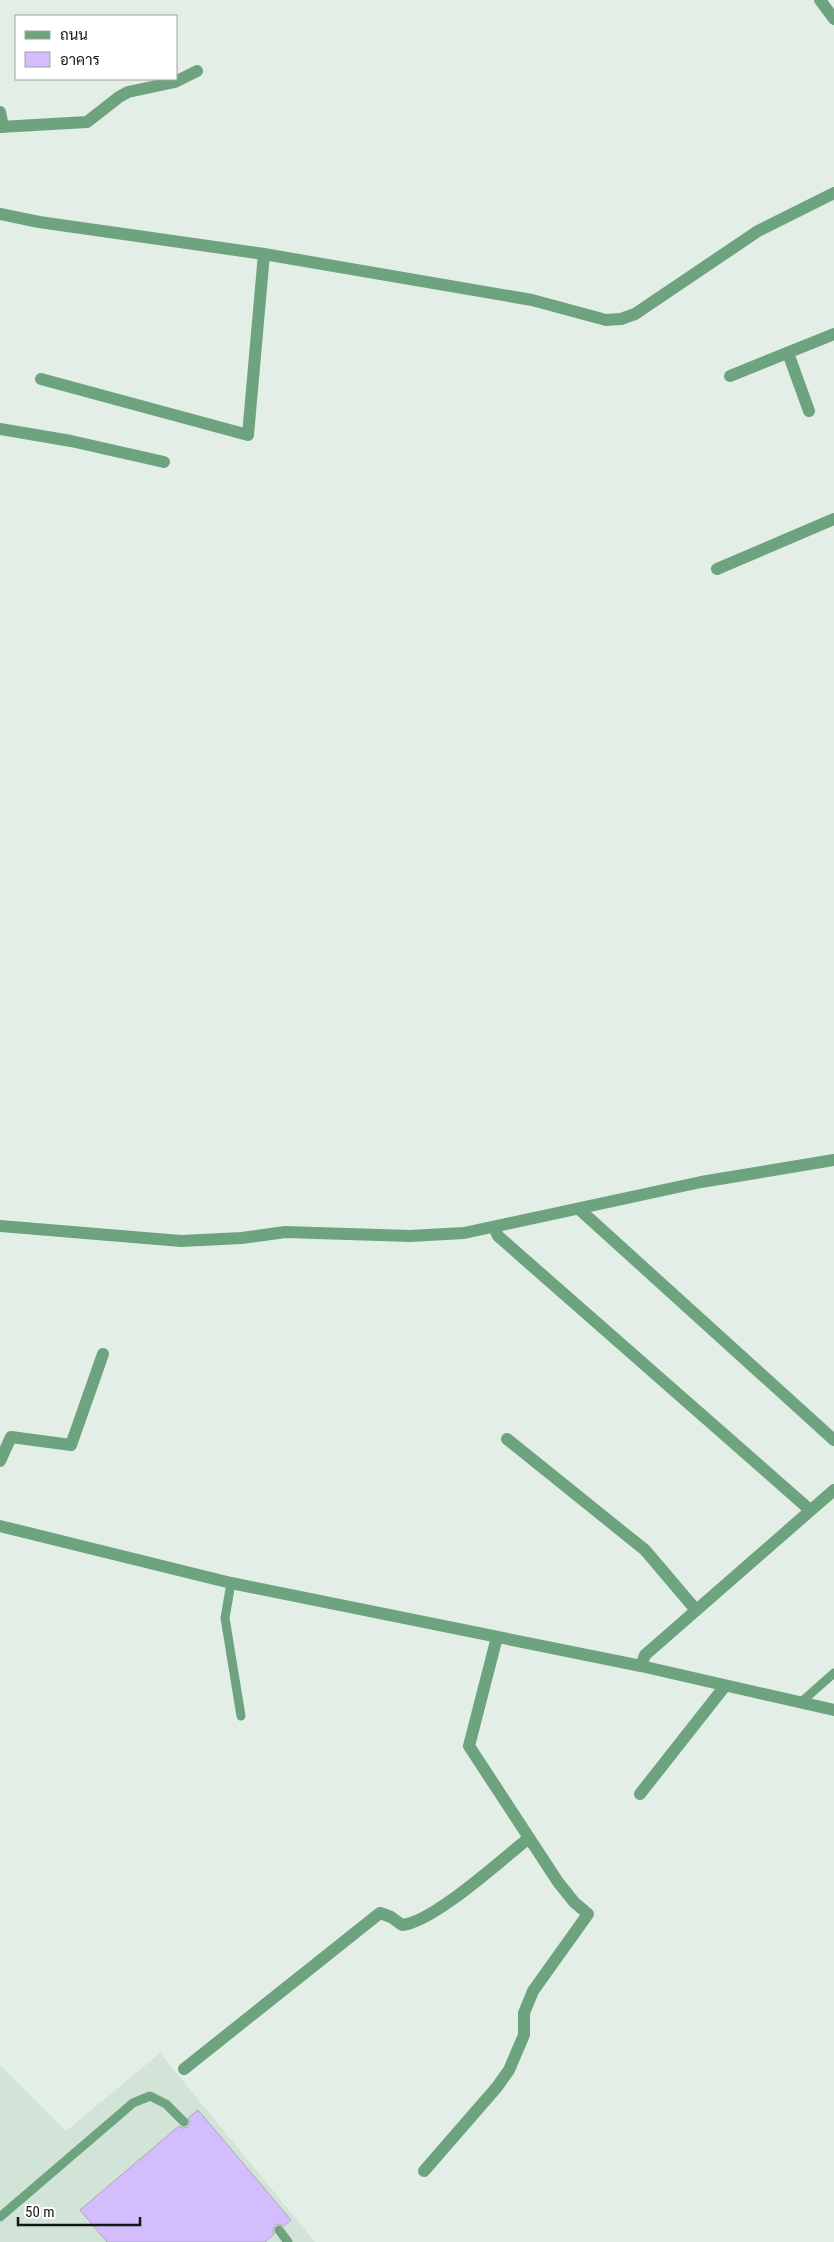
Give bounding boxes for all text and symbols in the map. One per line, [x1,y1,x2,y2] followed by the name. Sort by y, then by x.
[15,15,178,80] legend
[60,26,88,44] text: ถนน
[60,51,100,69] text: อาคาร
[18,2194,140,2226] scale bar
[25,2203,55,2221] text: 50 m

